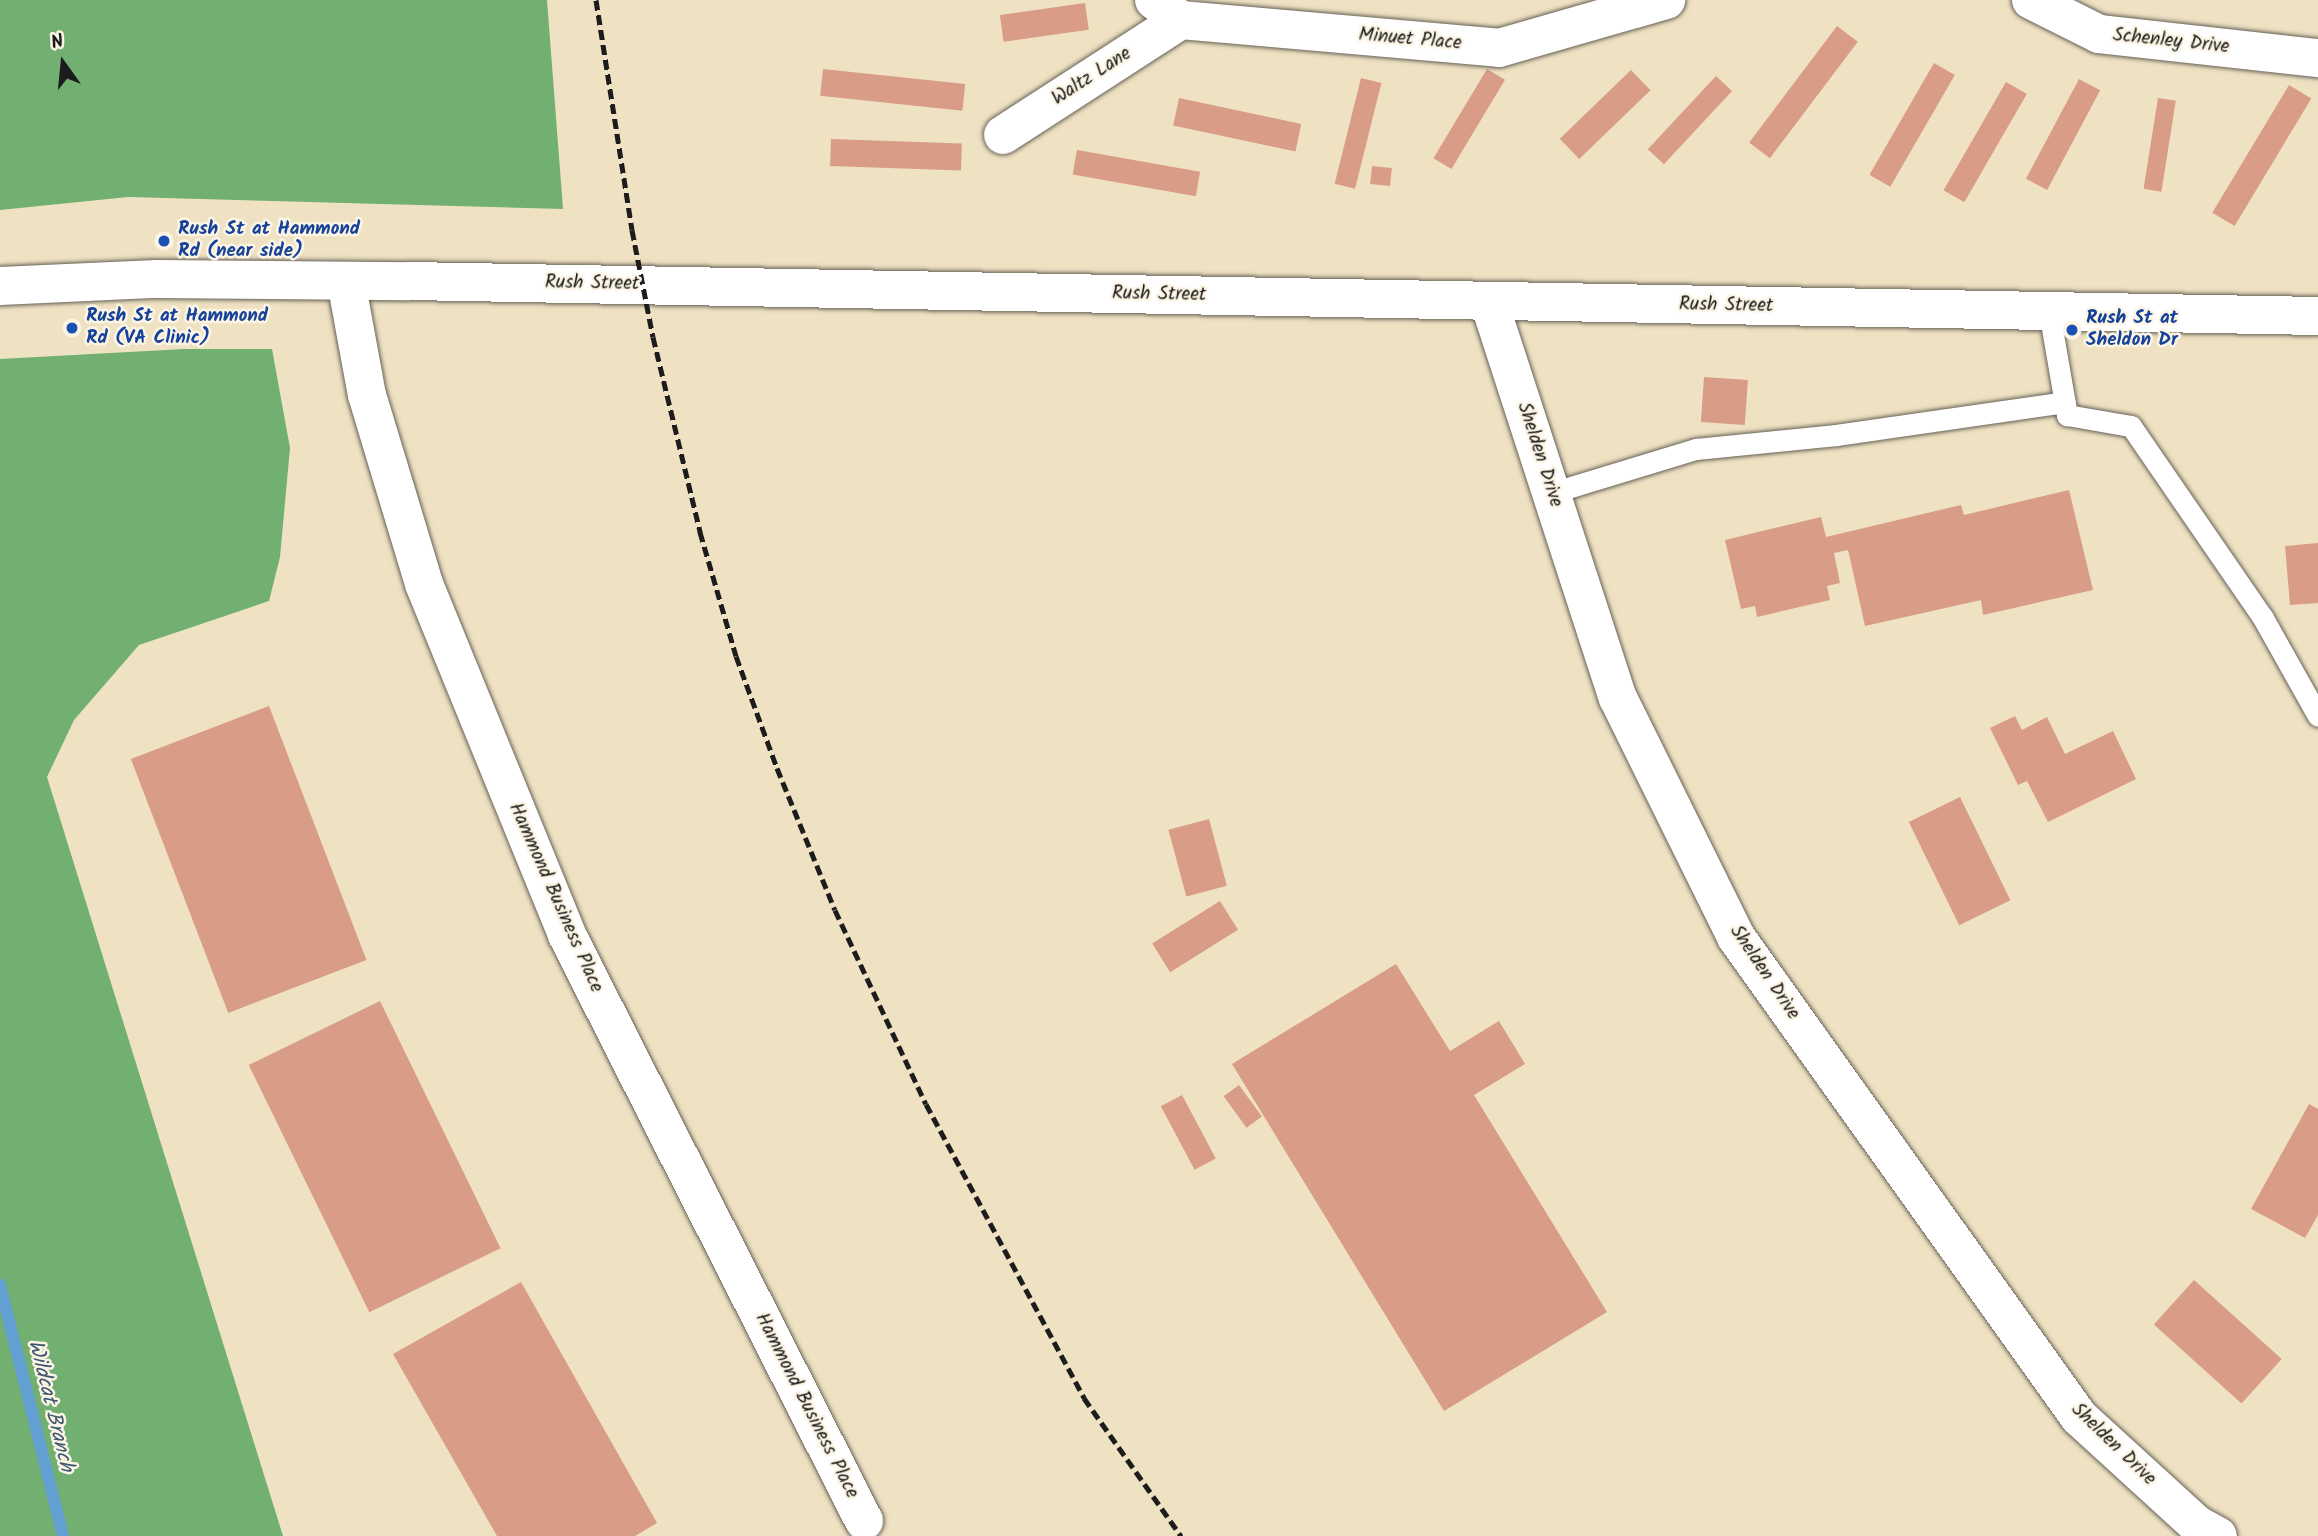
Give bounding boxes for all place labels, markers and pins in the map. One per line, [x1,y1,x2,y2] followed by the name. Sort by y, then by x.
[178,219,360,263] place label: Rush St at Hammond Rd (near side)
[156,233,172,249] marker: Rush St at Hammond Rd (near side)
[86,306,268,350] place label: Rush St at Hammond Rd (VA Clinic)
[2086,308,2178,352] place label: Rush St at Sheldon Dr
[64,320,80,336] marker: Rush St at Hammond Rd (VA Clinic)
[2064,322,2080,338] marker: Rush St at Sheldon Dr

